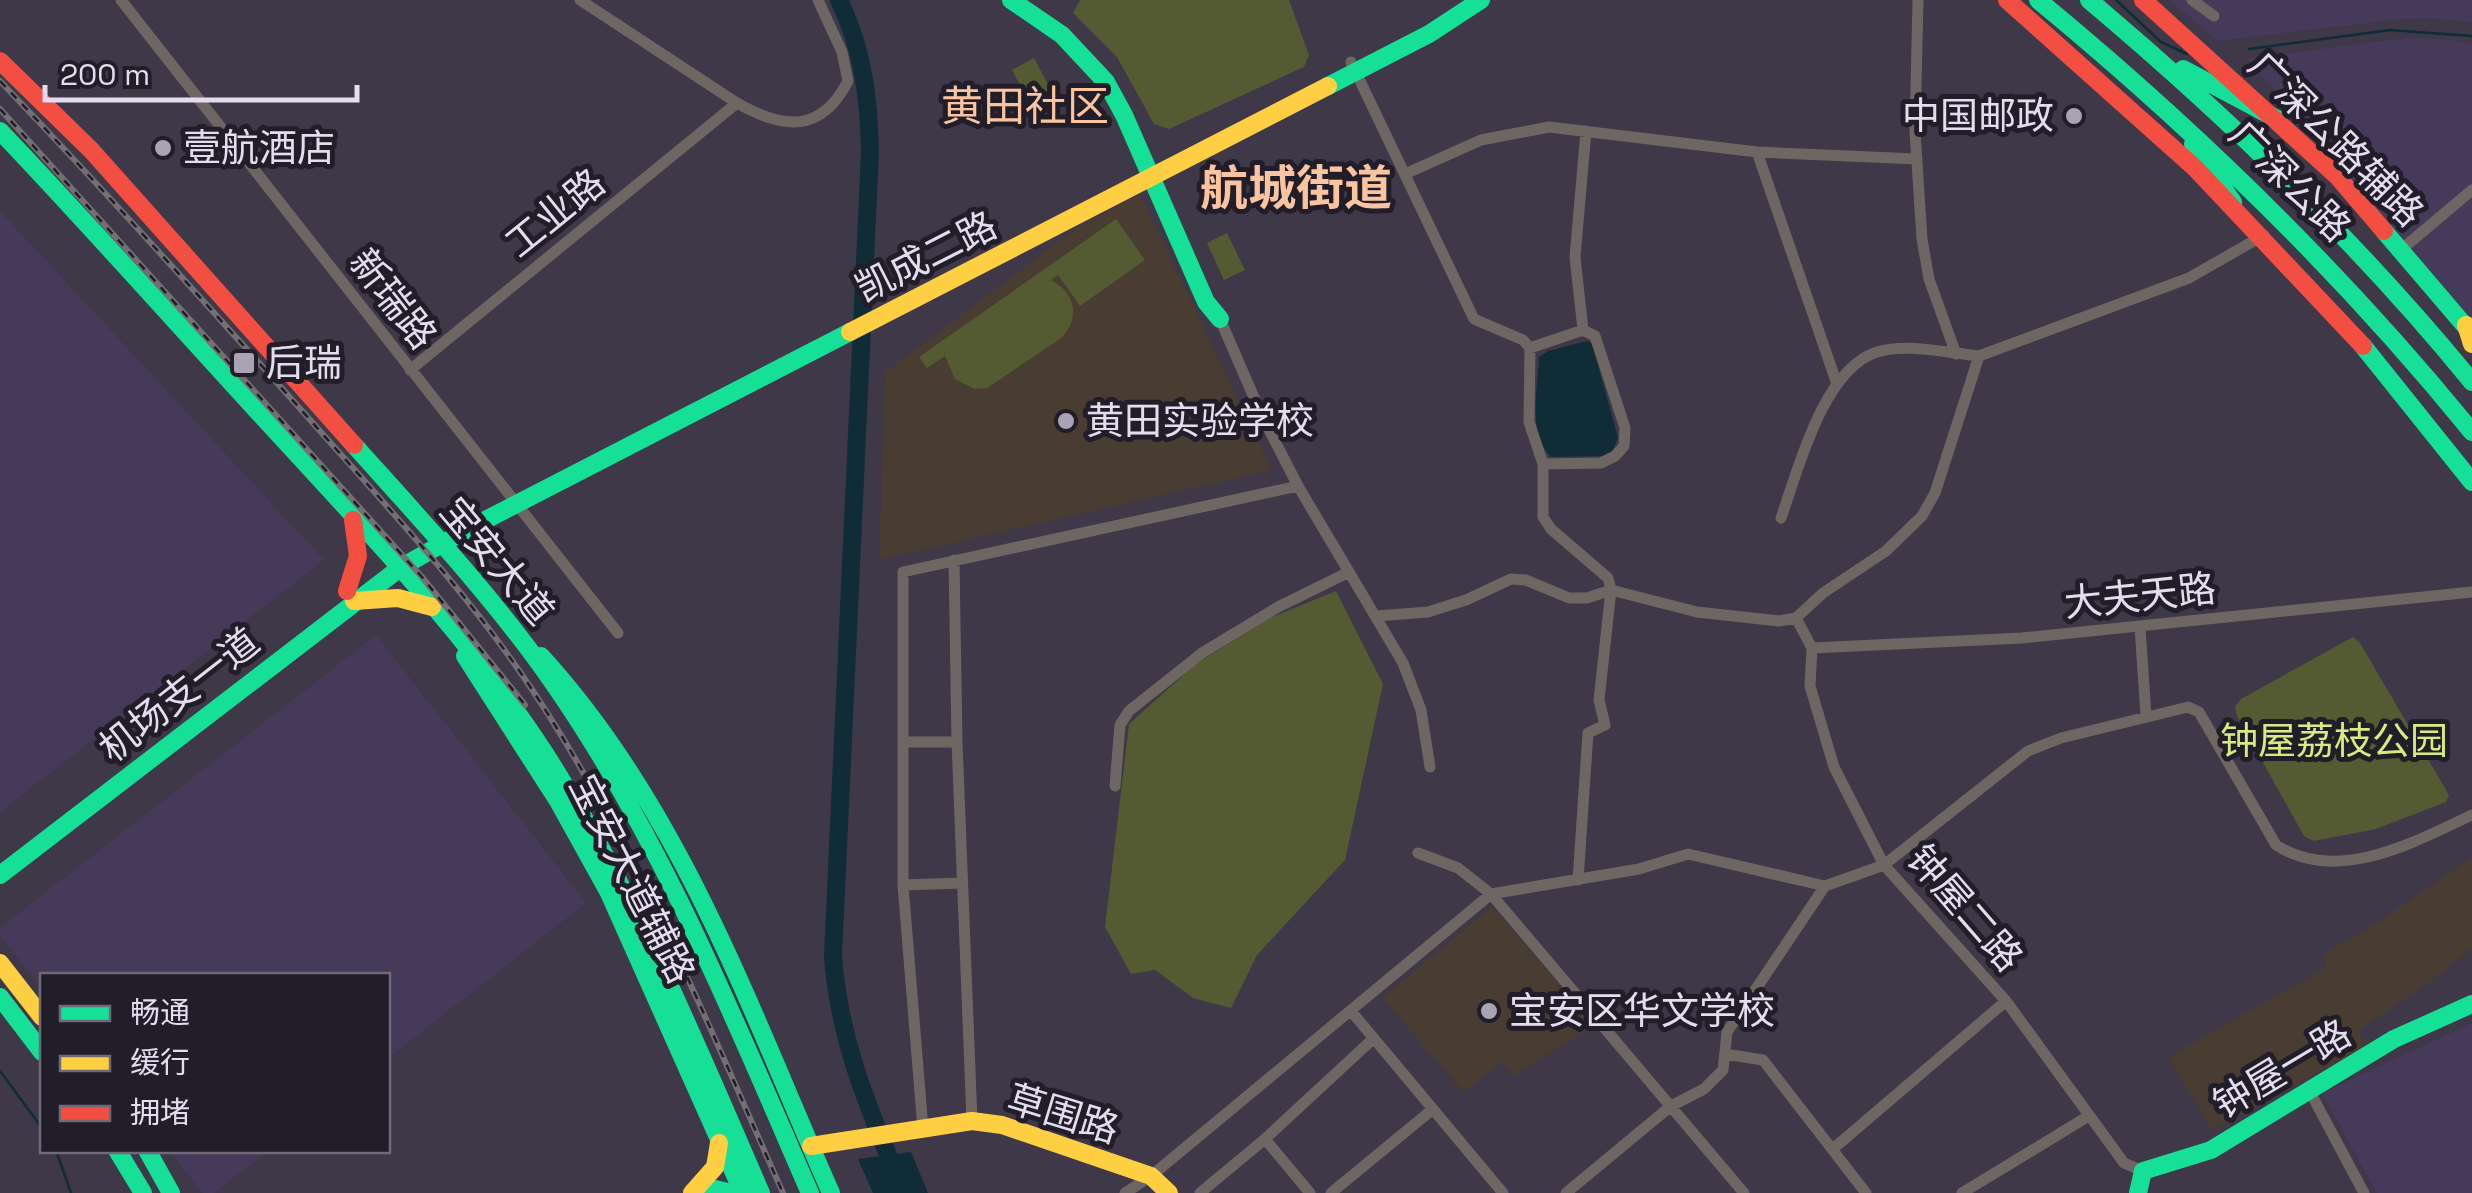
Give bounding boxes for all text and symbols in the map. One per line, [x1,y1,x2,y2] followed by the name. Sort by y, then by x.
[45,40,358,102] scale bar
[2239,42,2433,236] street label: 广深公路辅路
[60,55,150,94] text: 200 m
[941,80,1109,133] district label: 黄田社区
[1902,92,2054,140] place label: 中国邮政
[2063,105,2085,127] marker: 中国邮政
[2220,111,2360,251] street label: 广深公路
[183,124,335,172] place label: 壹航酒店
[152,137,174,159] marker: 壹航酒店
[496,158,614,268] street label: 工业路
[1200,158,1392,219] district label: 航城街道
[847,201,1005,313] street label: 凯成二路
[339,239,447,359] street label: 新瑞路
[266,339,342,387] place label: 后瑞
[231,350,257,376] marker: 后瑞
[1086,397,1314,445] place label: 黄田实验学校
[1055,410,1077,432] marker: 黄田实验学校
[430,487,564,635] street label: 宝安大道
[2062,564,2218,628] street label: 大夫天路
[89,618,269,772] street label: 机场支一道
[2220,717,2448,765] park label: 钟屋荔枝公园
[559,767,705,991] street label: 宝安大道辅路
[1897,835,2033,981] street label: 钟屋二路
[40,973,390,1153] legend
[1509,987,1775,1035] place label: 宝安区华文学校
[130,993,190,1032] text: 畅通
[1478,1000,1500,1022] marker: 宝安区华文学校
[2204,1009,2360,1129] street label: 钟屋一路
[130,1043,190,1082] text: 缓行
[1001,1074,1125,1154] street label: 草围路
[130,1093,190,1132] text: 拥堵

